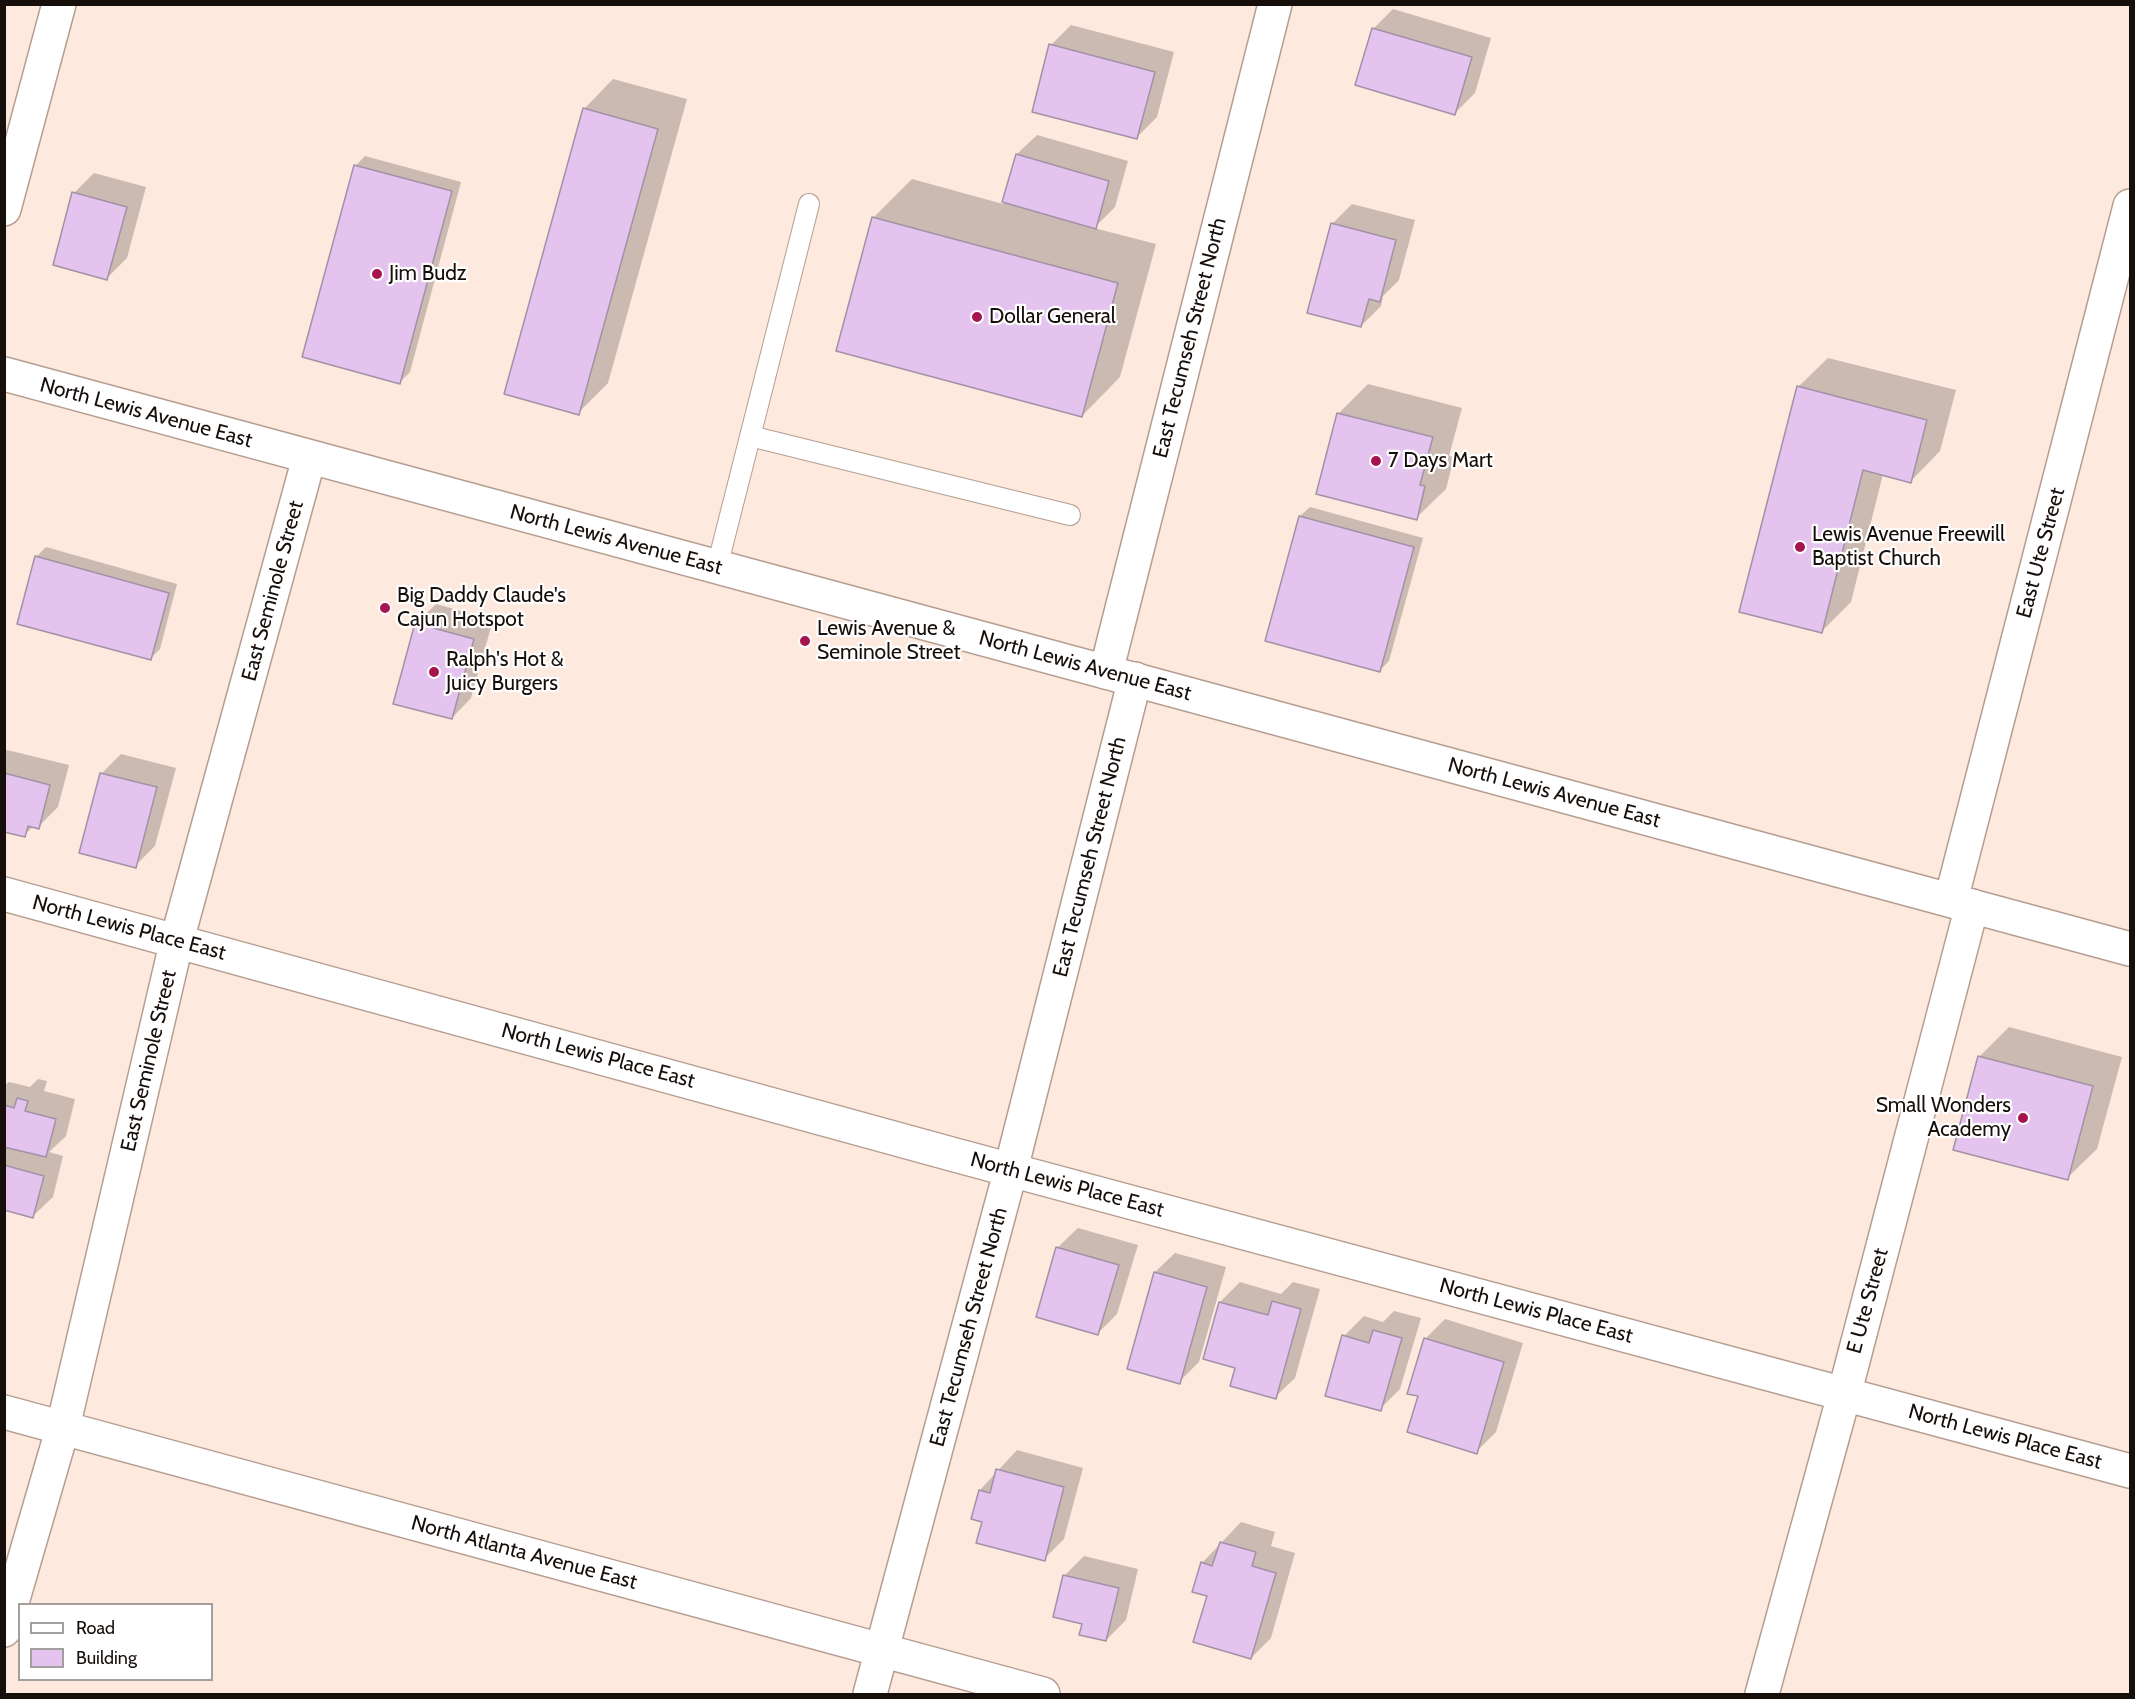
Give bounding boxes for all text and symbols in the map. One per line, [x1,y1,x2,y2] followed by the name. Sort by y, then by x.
[1148,215,1232,461] street label: East Tecumseh Street North
[389,261,467,287] place label: Jim Budz
[370,267,384,281] marker: Jim Budz
[989,304,1116,330] place label: Dollar General
[970,310,984,324] marker: Dollar General
[37,373,255,453] street label: North Lewis Avenue East
[1388,448,1493,474] place label: 7 Days Mart
[1369,454,1383,468] marker: 7 Days Mart
[2012,485,2070,621] street label: East Ute Street
[237,498,309,684] street label: East Seminole Street
[507,500,725,580] street label: North Lewis Avenue East
[1812,522,2005,572] place label: Lewis Avenue Freewill Baptist Church
[1793,540,1807,554] marker: Lewis Avenue Freewill Baptist Church
[397,583,566,633] place label: Big Daddy Claude's Cajun Hotspot
[378,601,392,615] marker: Big Daddy Claude's Cajun Hotspot
[817,616,960,666] place label: Lewis Avenue & Seminole Street
[976,626,1194,706] street label: North Lewis Avenue East
[798,634,812,648] marker: Lewis Avenue & Seminole Street
[446,647,564,697] place label: Ralph's Hot & Juicy Burgers
[427,665,441,679] marker: Ralph's Hot & Juicy Burgers
[1048,734,1132,980] street label: East Tecumseh Street North
[1445,753,1663,833] street label: North Lewis Avenue East
[29,890,229,966] street label: North Lewis Place East
[116,968,182,1154] street label: East Seminole Street
[498,1018,698,1094] street label: North Lewis Place East
[1876,1093,2011,1143] place label: Small Wonders Academy
[2016,1111,2030,1125] marker: Small Wonders Academy
[967,1147,1167,1223] street label: North Lewis Place East
[925,1205,1013,1449] street label: East Tecumseh Street North
[1842,1246,1894,1356] street label: E Ute Street
[1436,1273,1636,1349] street label: North Lewis Place East
[1905,1399,2105,1475] street label: North Lewis Place East
[408,1511,640,1595] street label: North Atlanta Avenue East
[18,1603,213,1681] legend
[76,1617,115,1639] text: Road
[76,1647,137,1669] text: Building

